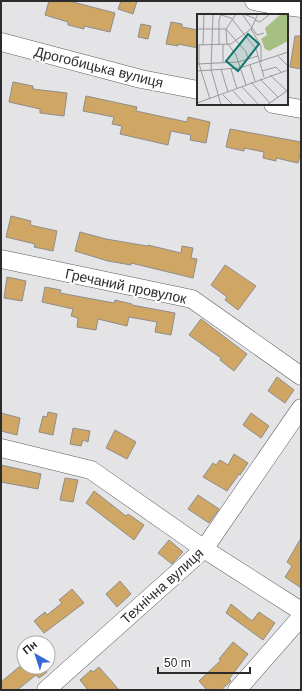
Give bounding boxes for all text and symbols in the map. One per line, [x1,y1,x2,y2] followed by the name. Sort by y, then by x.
[197,14,288,105] inset map
[33,43,165,91] street label: Дрогобицька вулиця
[64,265,189,307] street label: Гречаний провулок
[118,545,206,627] street label: Технічна вулиця
[16,635,56,675] north arrow
[20,638,39,656] text: Пн
[158,649,250,675] scale bar
[164,656,191,670] text: 50 m

